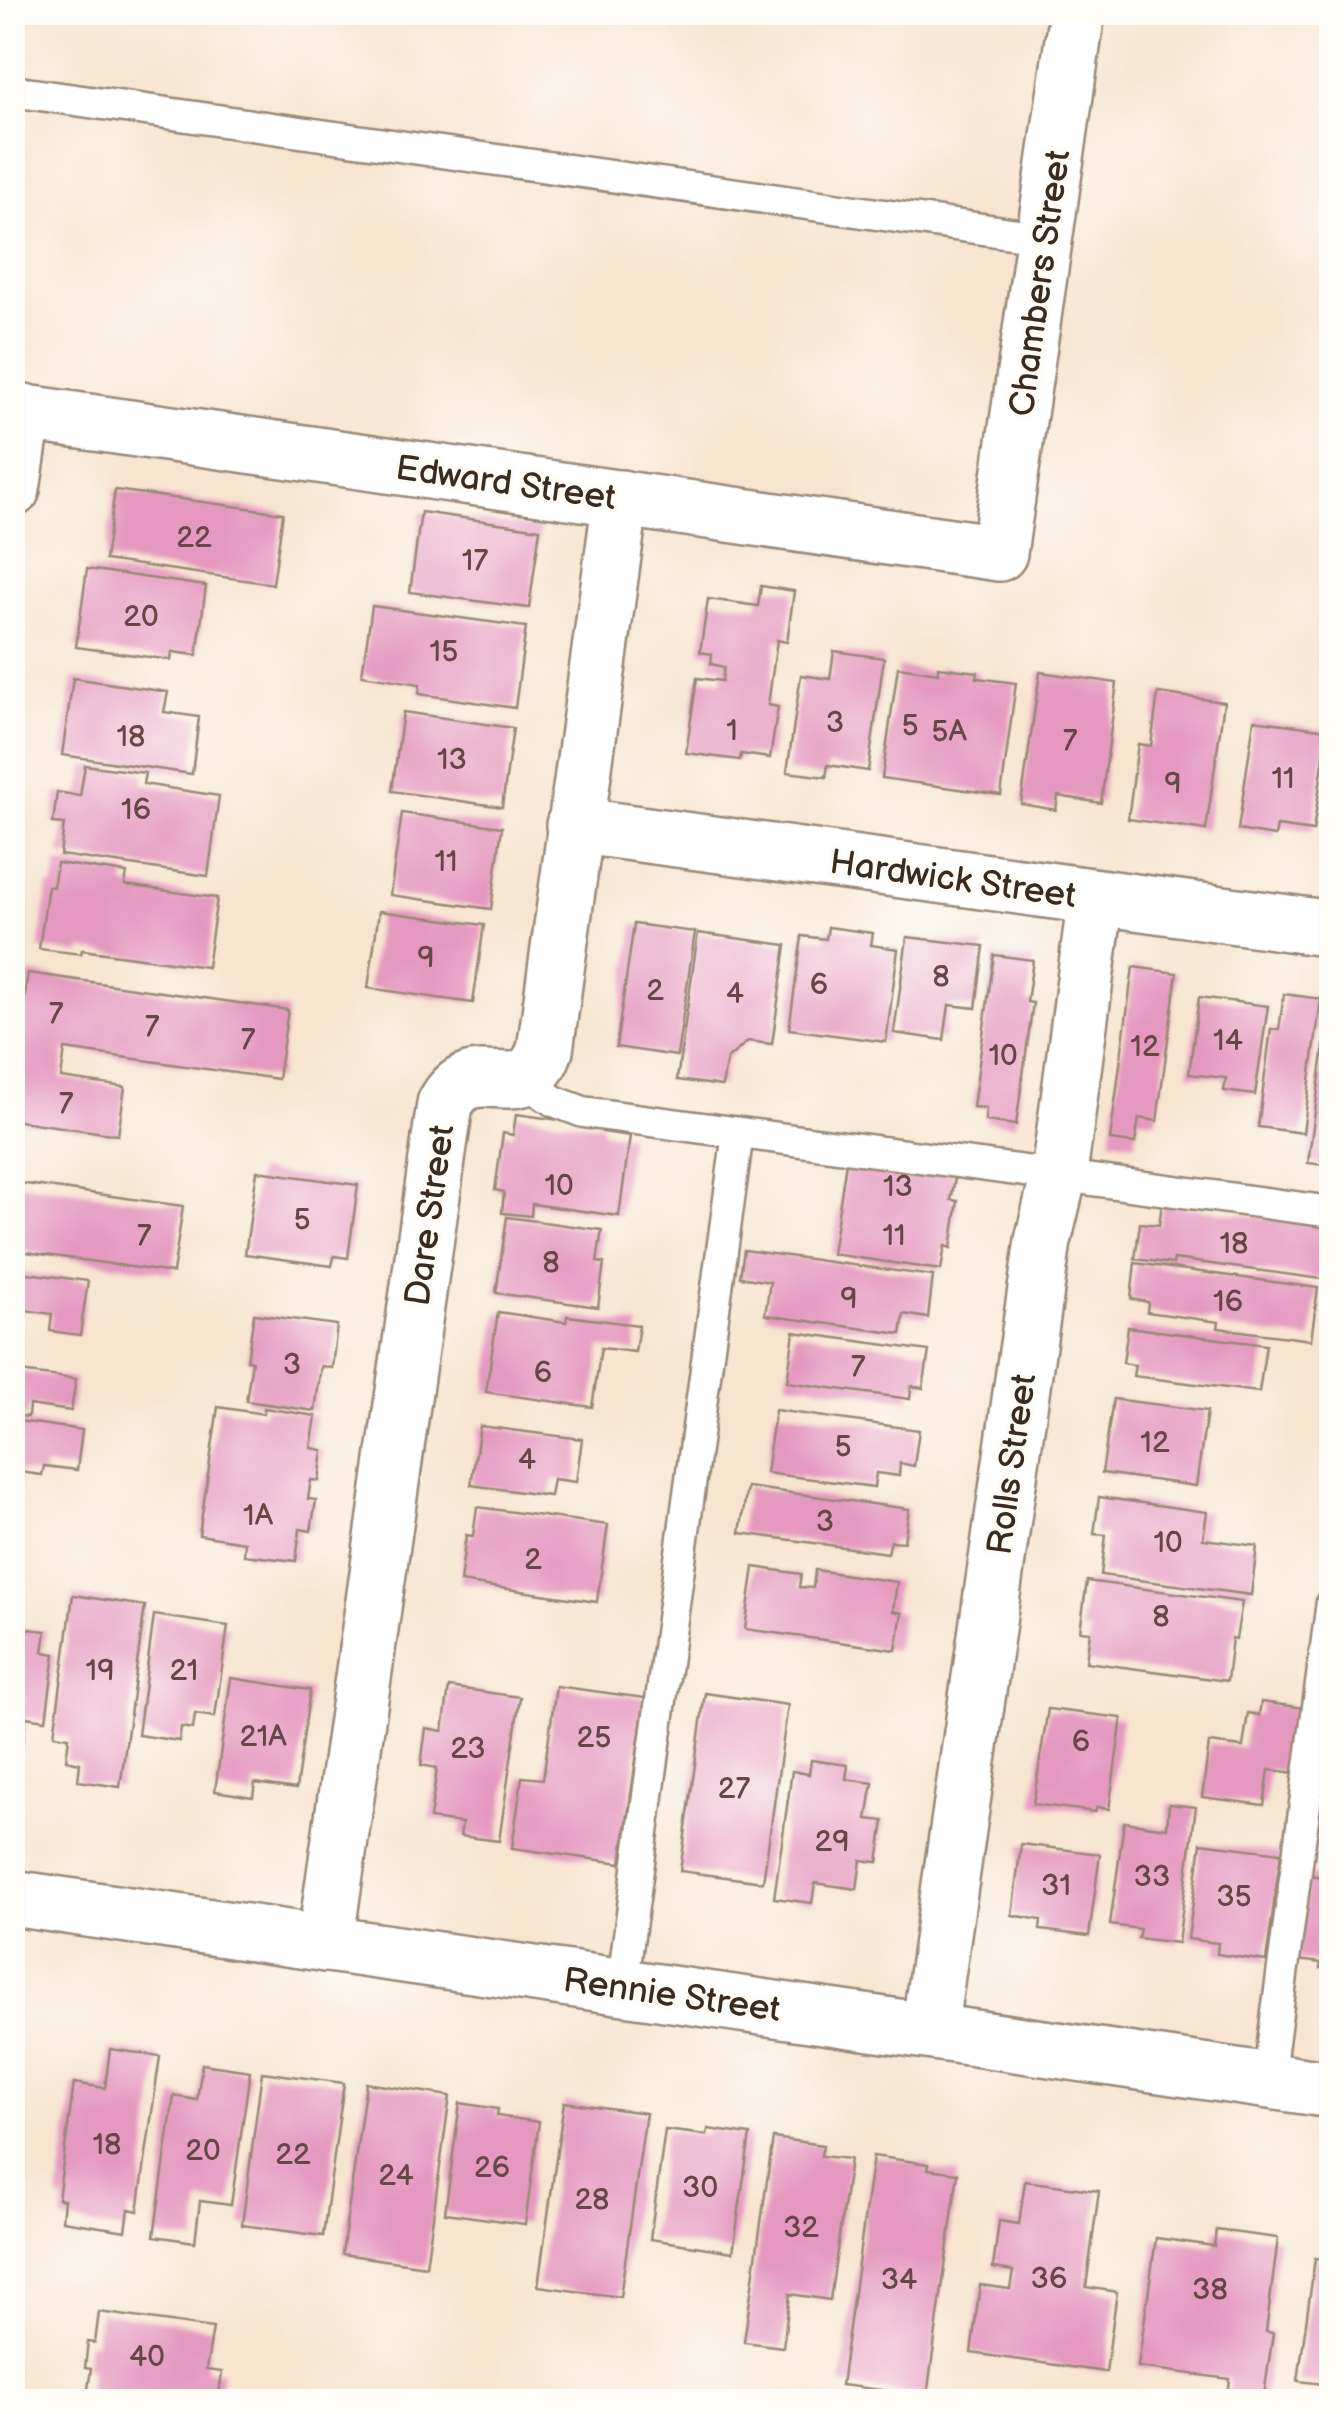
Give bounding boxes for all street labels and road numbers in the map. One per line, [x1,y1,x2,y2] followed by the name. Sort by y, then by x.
[1001,147,1081,419] street label: Chambers Street
[393,447,619,520] street label: Edward Street
[827,841,1079,918] street label: Hardwick Street
[397,1122,465,1309] street label: Dare Street
[978,1371,1047,1558] street label: Rolls Street
[560,1959,783,2032] street label: Rennie Street

